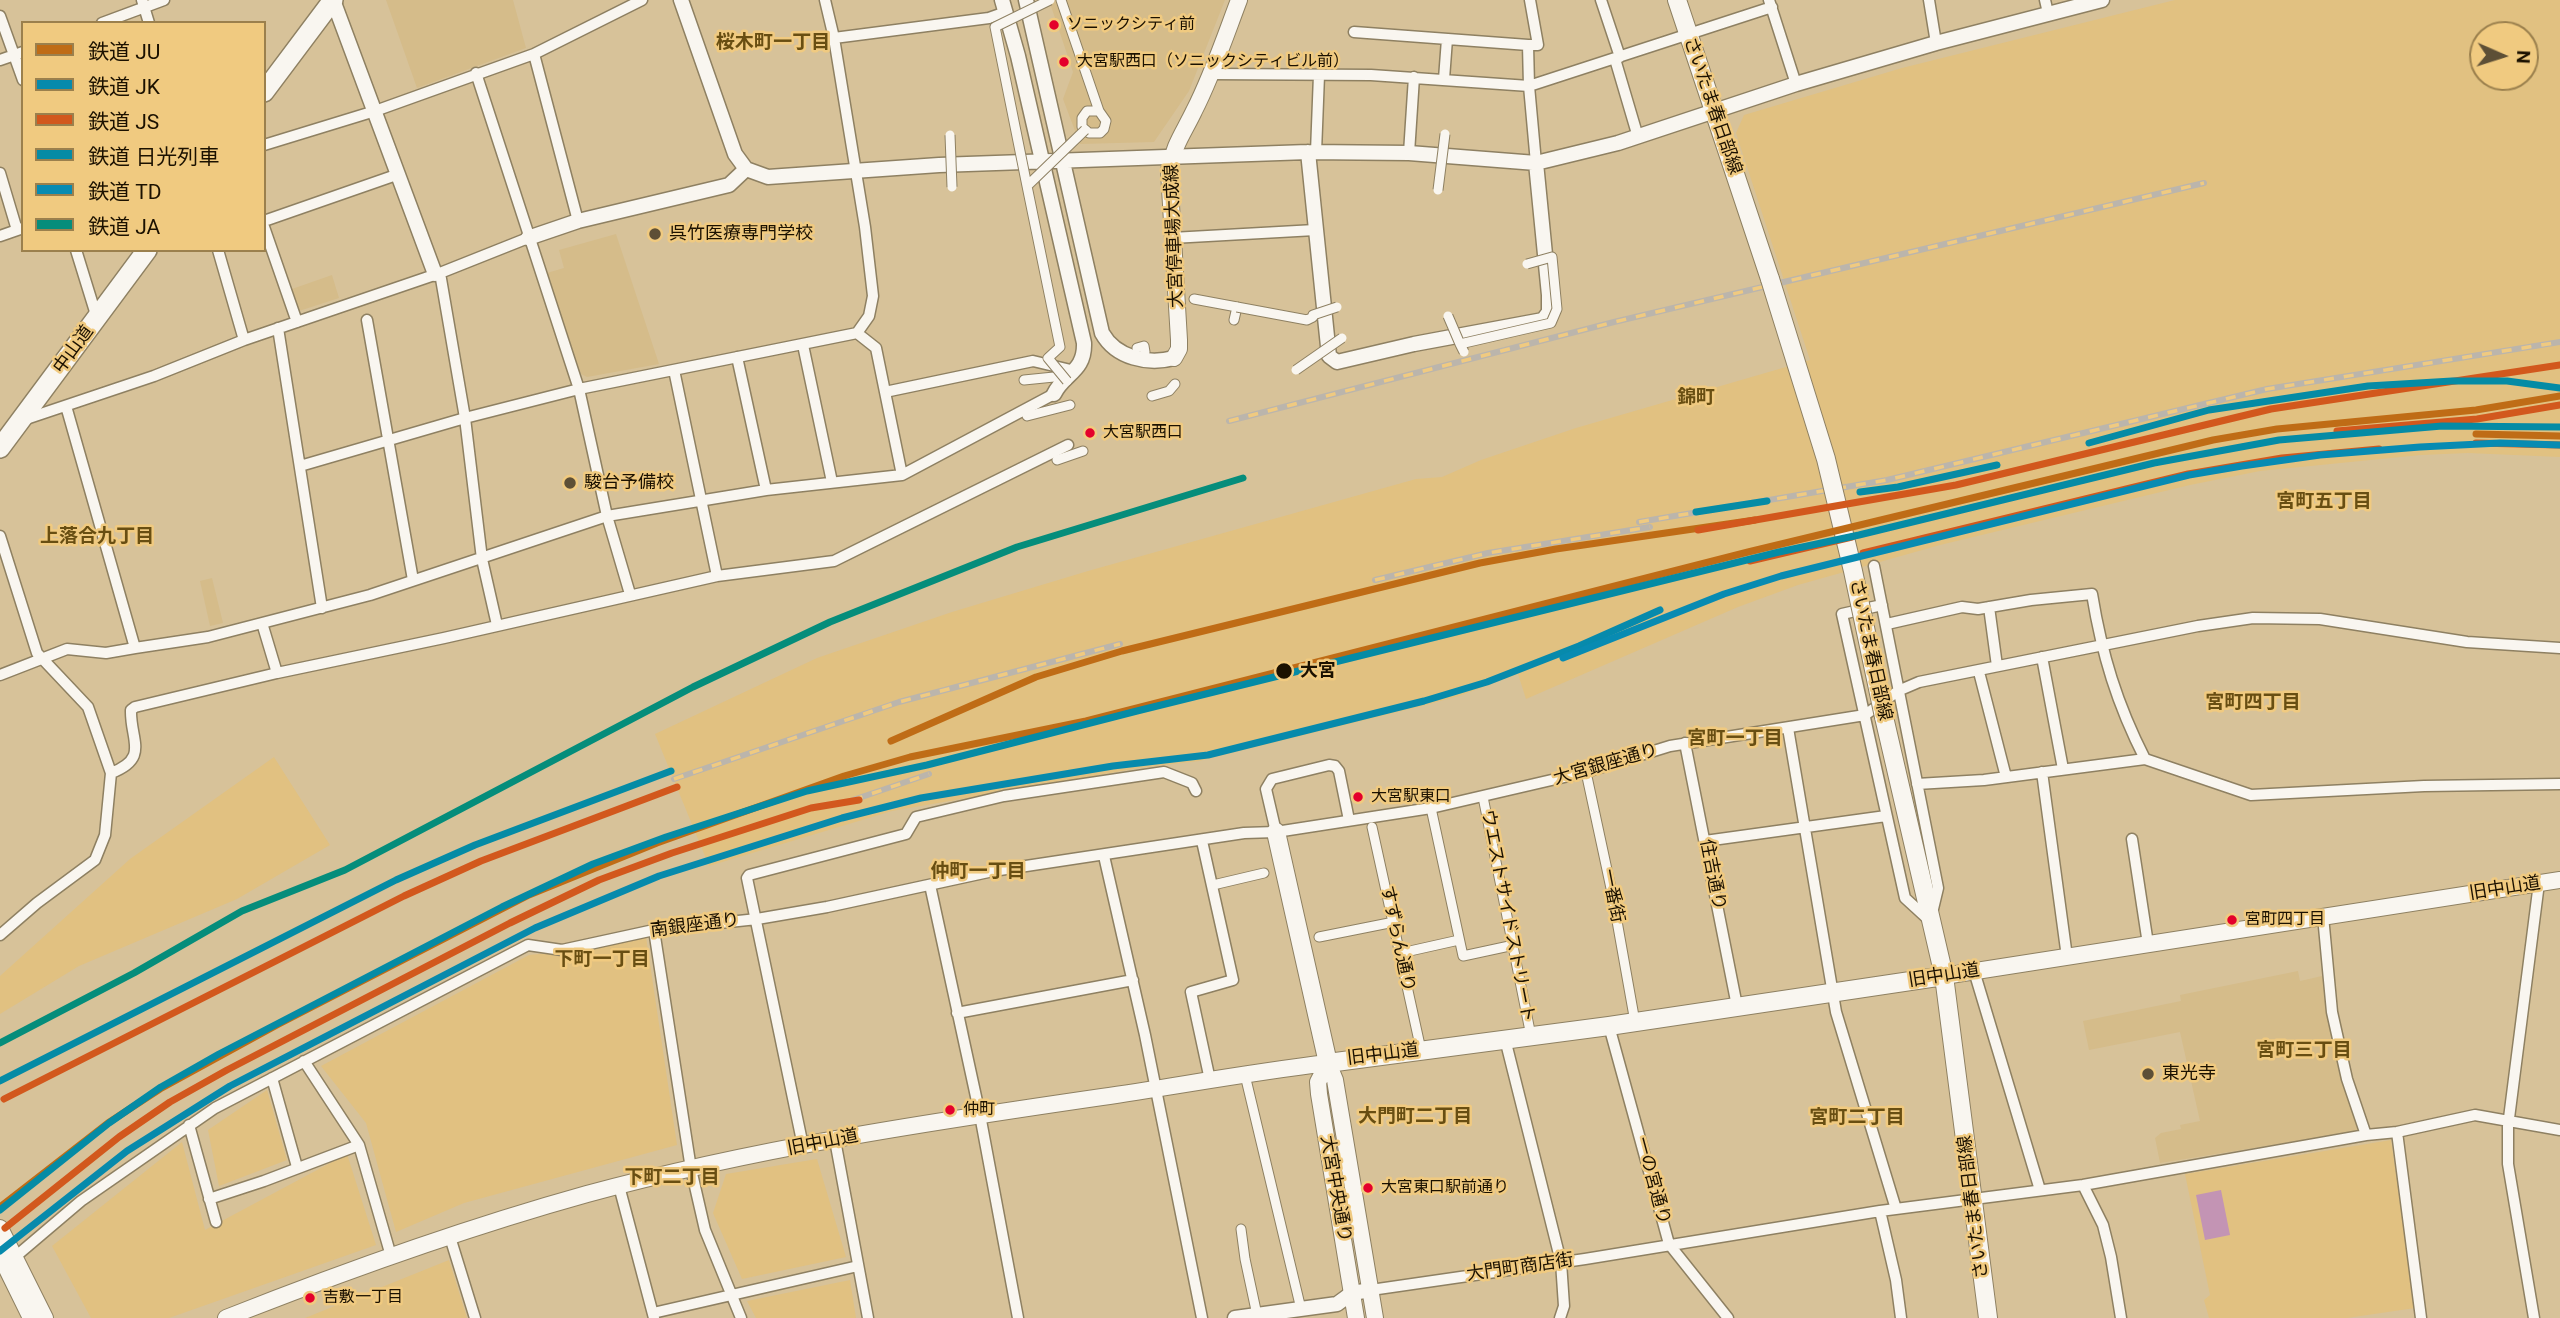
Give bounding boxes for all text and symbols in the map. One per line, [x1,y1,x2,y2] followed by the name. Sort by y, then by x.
[1067,15,1195,35] place label: ソニックシティ前
[1047,18,1061,32] marker: ソニックシティ前
[21,21,266,252] legend
[2469,21,2539,91] north arrow
[716,32,830,54] district label: 桜木町一丁目
[1678,34,1746,178] street label: さいたま春日部線
[88,40,160,64] text: 鉄道 JU
[2512,50,2535,64] text: N
[1077,52,1349,72] place label: 大宮駅西口（ソニックシティビル前）
[1057,55,1071,69] marker: 大宮駅西口（ソニックシティビル前）
[88,75,160,99] text: 鉄道 JK
[88,110,159,134] text: 鉄道 JS
[88,145,219,169] text: 鉄道 日光列車
[1162,164,1188,308] street label: 大宮停車場大成線
[88,180,162,204] text: 鉄道 TD
[88,215,160,239] text: 鉄道 JA
[669,223,813,245] place label: 呉竹医療専門学校
[647,226,663,242] marker: 呉竹医療専門学校
[49,322,99,378] street label: 中山道
[1677,387,1715,409] district label: 錦町
[1103,423,1183,443] place label: 大宮駅西口
[1083,426,1097,440] marker: 大宮駅西口
[584,472,674,494] place label: 駿台予備校
[562,475,578,491] marker: 駿台予備校
[2277,491,2371,513] district label: 宮町五丁目
[40,526,154,548] district label: 上落合九丁目
[1844,577,1896,723] street label: さいたま春日部線
[1300,660,1336,682] place label: 大宮
[1274,661,1294,681] marker: 大宮
[2206,692,2300,714] district label: 宮町四丁目
[1688,728,1782,750] district label: 宮町一丁目
[1551,740,1661,790] street label: 大宮銀座通り
[1371,787,1451,807] place label: 大宮駅東口
[1351,790,1365,804] marker: 大宮駅東口
[1476,808,1538,1024] street label: ウエストサイドストリート
[1695,838,1729,912] street label: 住吉通り
[931,861,1025,883] district label: 仲町一丁目
[1596,867,1628,925] street label: 一番街
[2468,873,2542,905] street label: 旧中山道
[1375,884,1419,994] street label: すずらん通り
[649,910,741,942] street label: 南銀座通り
[2245,910,2325,930] place label: 宮町四丁目
[2225,913,2239,927] marker: 宮町四丁目
[555,949,649,971] district label: 下町一丁目
[1907,960,1981,992] street label: 旧中山道
[1346,1040,1420,1070] street label: 旧中山道
[2257,1040,2351,1062] district label: 宮町三丁目
[2162,1063,2216,1085] place label: 東光寺
[2140,1066,2156,1082] marker: 東光寺
[963,1100,995,1120] place label: 仲町
[943,1103,957,1117] marker: 仲町
[1358,1106,1472,1128] district label: 大門町二丁目
[1810,1107,1904,1129] district label: 宮町二丁目
[786,1126,860,1160] street label: 旧中山道
[1315,1134,1355,1244] street label: 大宮中央通り
[1955,1134,1993,1280] street label: さいたま春日部線
[1630,1135,1674,1227] street label: 一の宮通り
[625,1167,719,1189] district label: 下町二丁目
[1381,1178,1509,1198] place label: 大宮東口駅前通り
[1361,1181,1375,1195] marker: 大宮東口駅前通り
[1465,1250,1575,1286] street label: 大門町商店街
[323,1288,403,1308] place label: 吉敷一丁目
[303,1291,317,1305] marker: 吉敷一丁目

